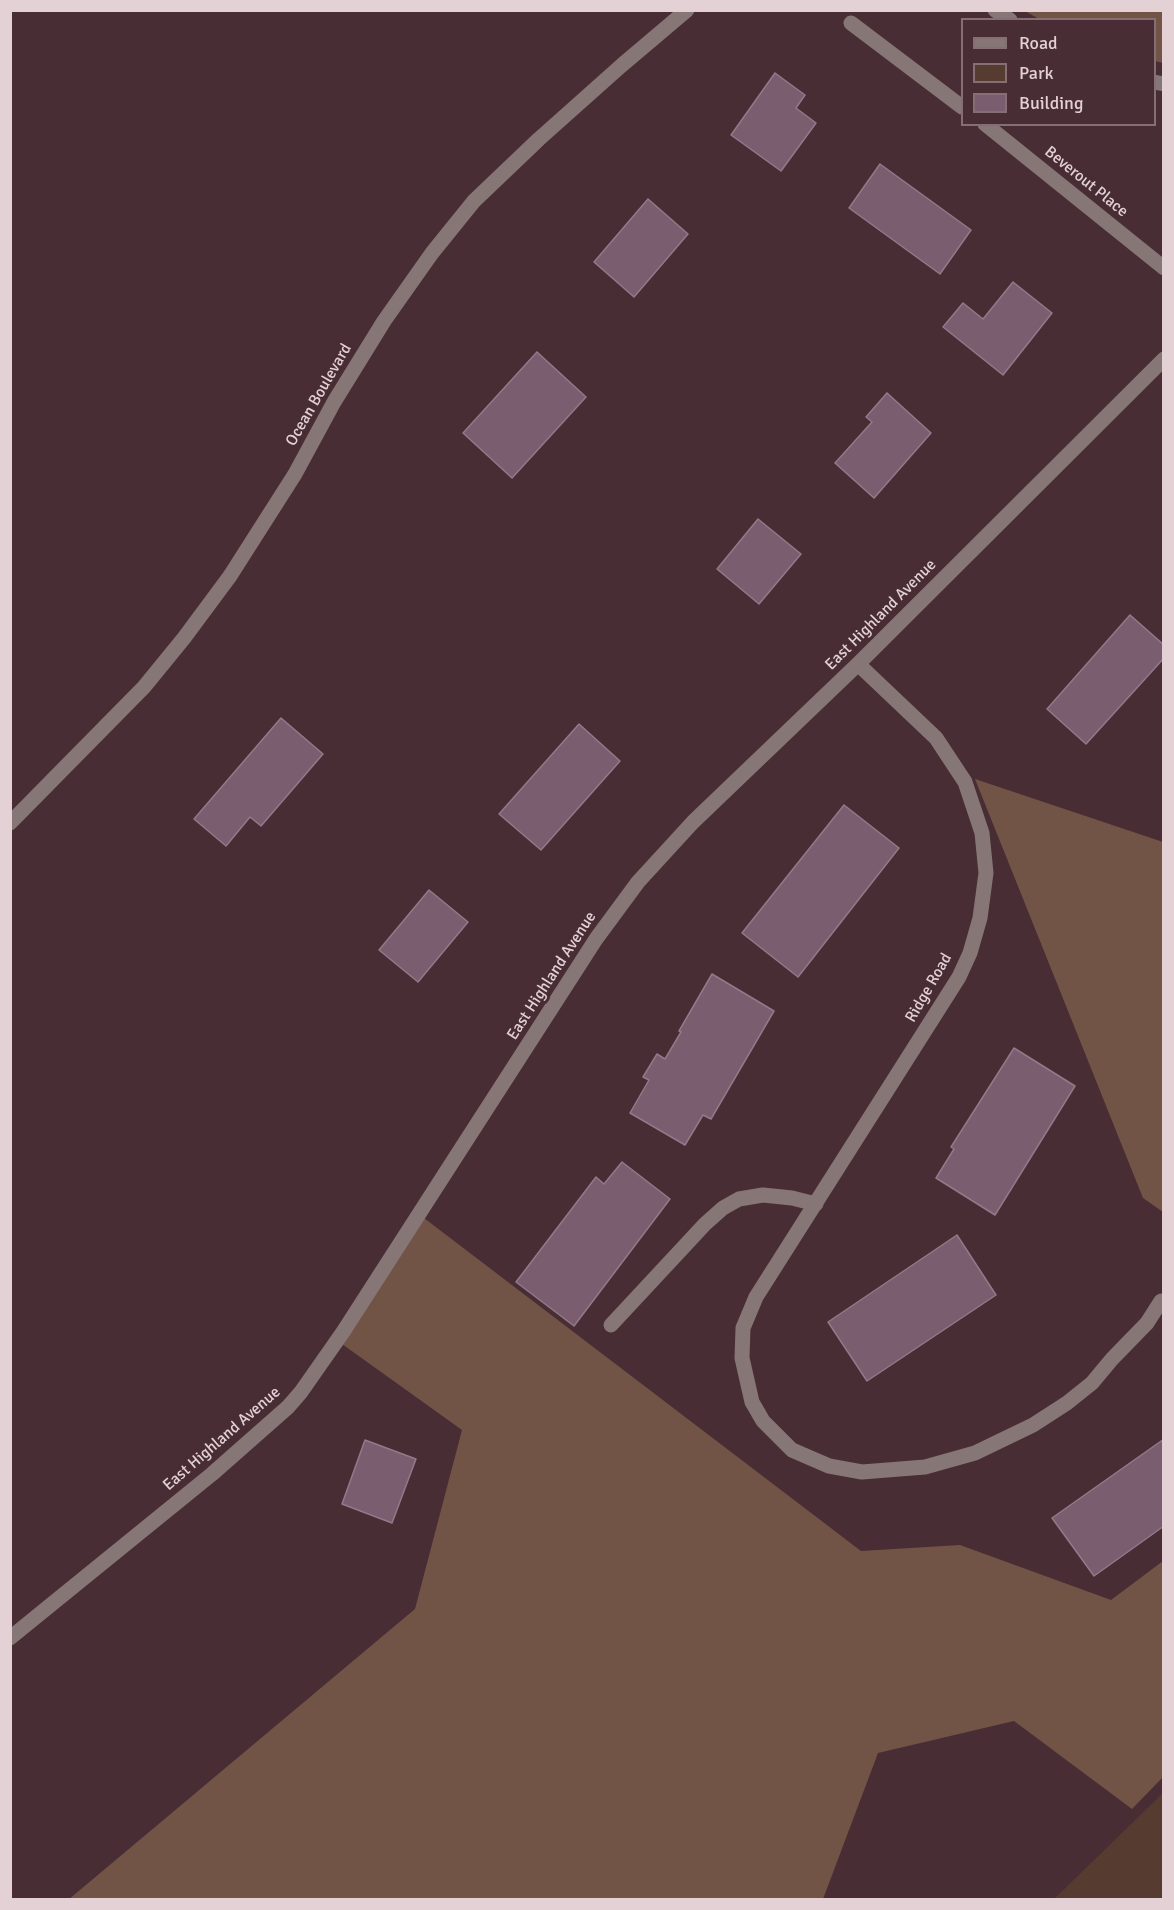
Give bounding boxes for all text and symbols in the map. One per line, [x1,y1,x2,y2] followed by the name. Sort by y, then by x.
[961,18,1156,126] legend
[1019,32,1058,54] text: Road
[1019,62,1054,84] text: Park
[1019,92,1083,114] text: Building
[1040,143,1132,221] street label: Beverout Place
[282,340,356,450] street label: Ocean Boulevard
[822,556,940,674] street label: East Highland Avenue
[503,908,601,1044] street label: East Highland Avenue
[902,950,956,1026] street label: Ridge Road
[159,1383,285,1495] street label: East Highland Avenue

